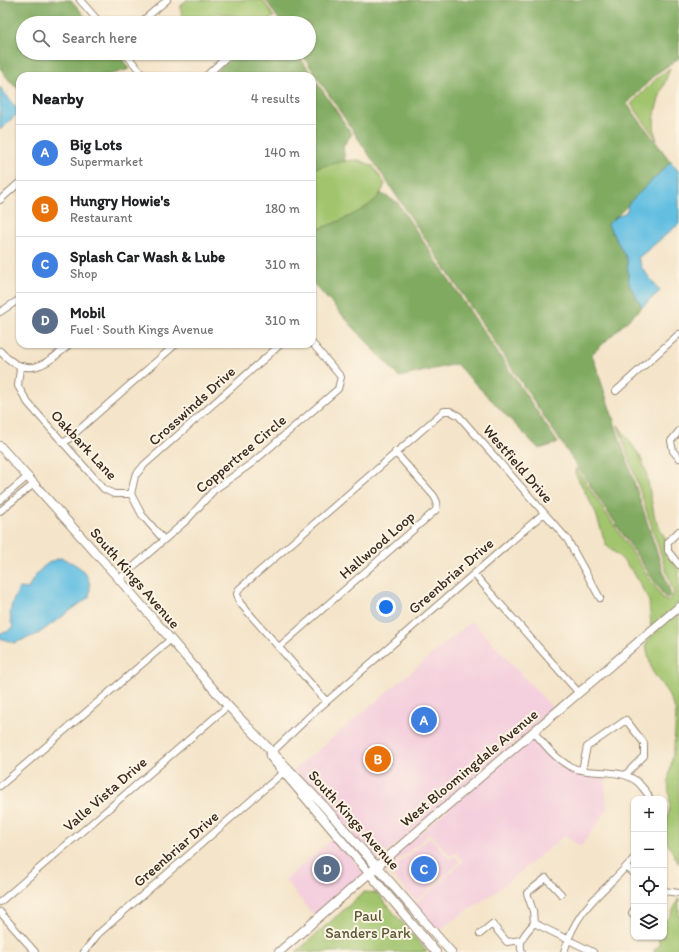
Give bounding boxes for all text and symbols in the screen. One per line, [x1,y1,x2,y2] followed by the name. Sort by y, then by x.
[16,16,316,60] search box
[30,27,52,49] icon: search
[62,29,137,47] text: Search here
[32,88,84,108] text: Nearby
[251,91,300,106] text: 4 results
[70,136,122,154] text: Big Lots
[41,145,49,160] text: A
[264,145,300,160] text: 140 m
[70,154,143,169] text: Supermarket
[70,192,170,210] text: Hungry Howie's
[41,201,49,216] text: B
[265,201,300,216] text: 180 m
[70,210,132,225] text: Restaurant
[70,248,225,266] text: Splash Car Wash & Lube
[41,257,49,272] text: C
[265,257,300,272] text: 310 m
[70,266,97,281] text: Shop
[70,304,105,322] text: Mobil
[41,313,49,328] text: D
[265,313,300,328] text: 310 m
[70,322,214,337] text: Fuel · South Kings Avenue
[145,362,239,450] street label: Crosswinds Drive
[47,406,121,484] street label: Oakbark Lane
[192,411,290,497] street label: Coppertree Circle
[479,421,557,507] street label: Westfield Drive
[336,507,418,583] street label: Hallwood Loop
[86,524,184,632] street label: South Kings Avenue
[405,534,497,618] street label: Greenbriar Drive
[376,597,396,617] your location
[397,705,541,831] street label: West Bloomingdale Avenue
[411,705,437,735] pin: A
[365,744,391,774] pin: B
[60,753,150,835] street label: Valle Vista Drive
[304,766,404,874] street label: South Kings Avenue
[631,796,667,940] map controls
[631,796,667,832] button: +
[130,807,222,891] street label: Greenbriar Drive
[631,832,667,868] button: −
[314,854,340,884] pin: D
[411,854,437,884] pin: C
[631,868,667,904] button: locate
[631,904,667,940] button: layers
[325,907,411,942] park label: Paul Sanders Park

